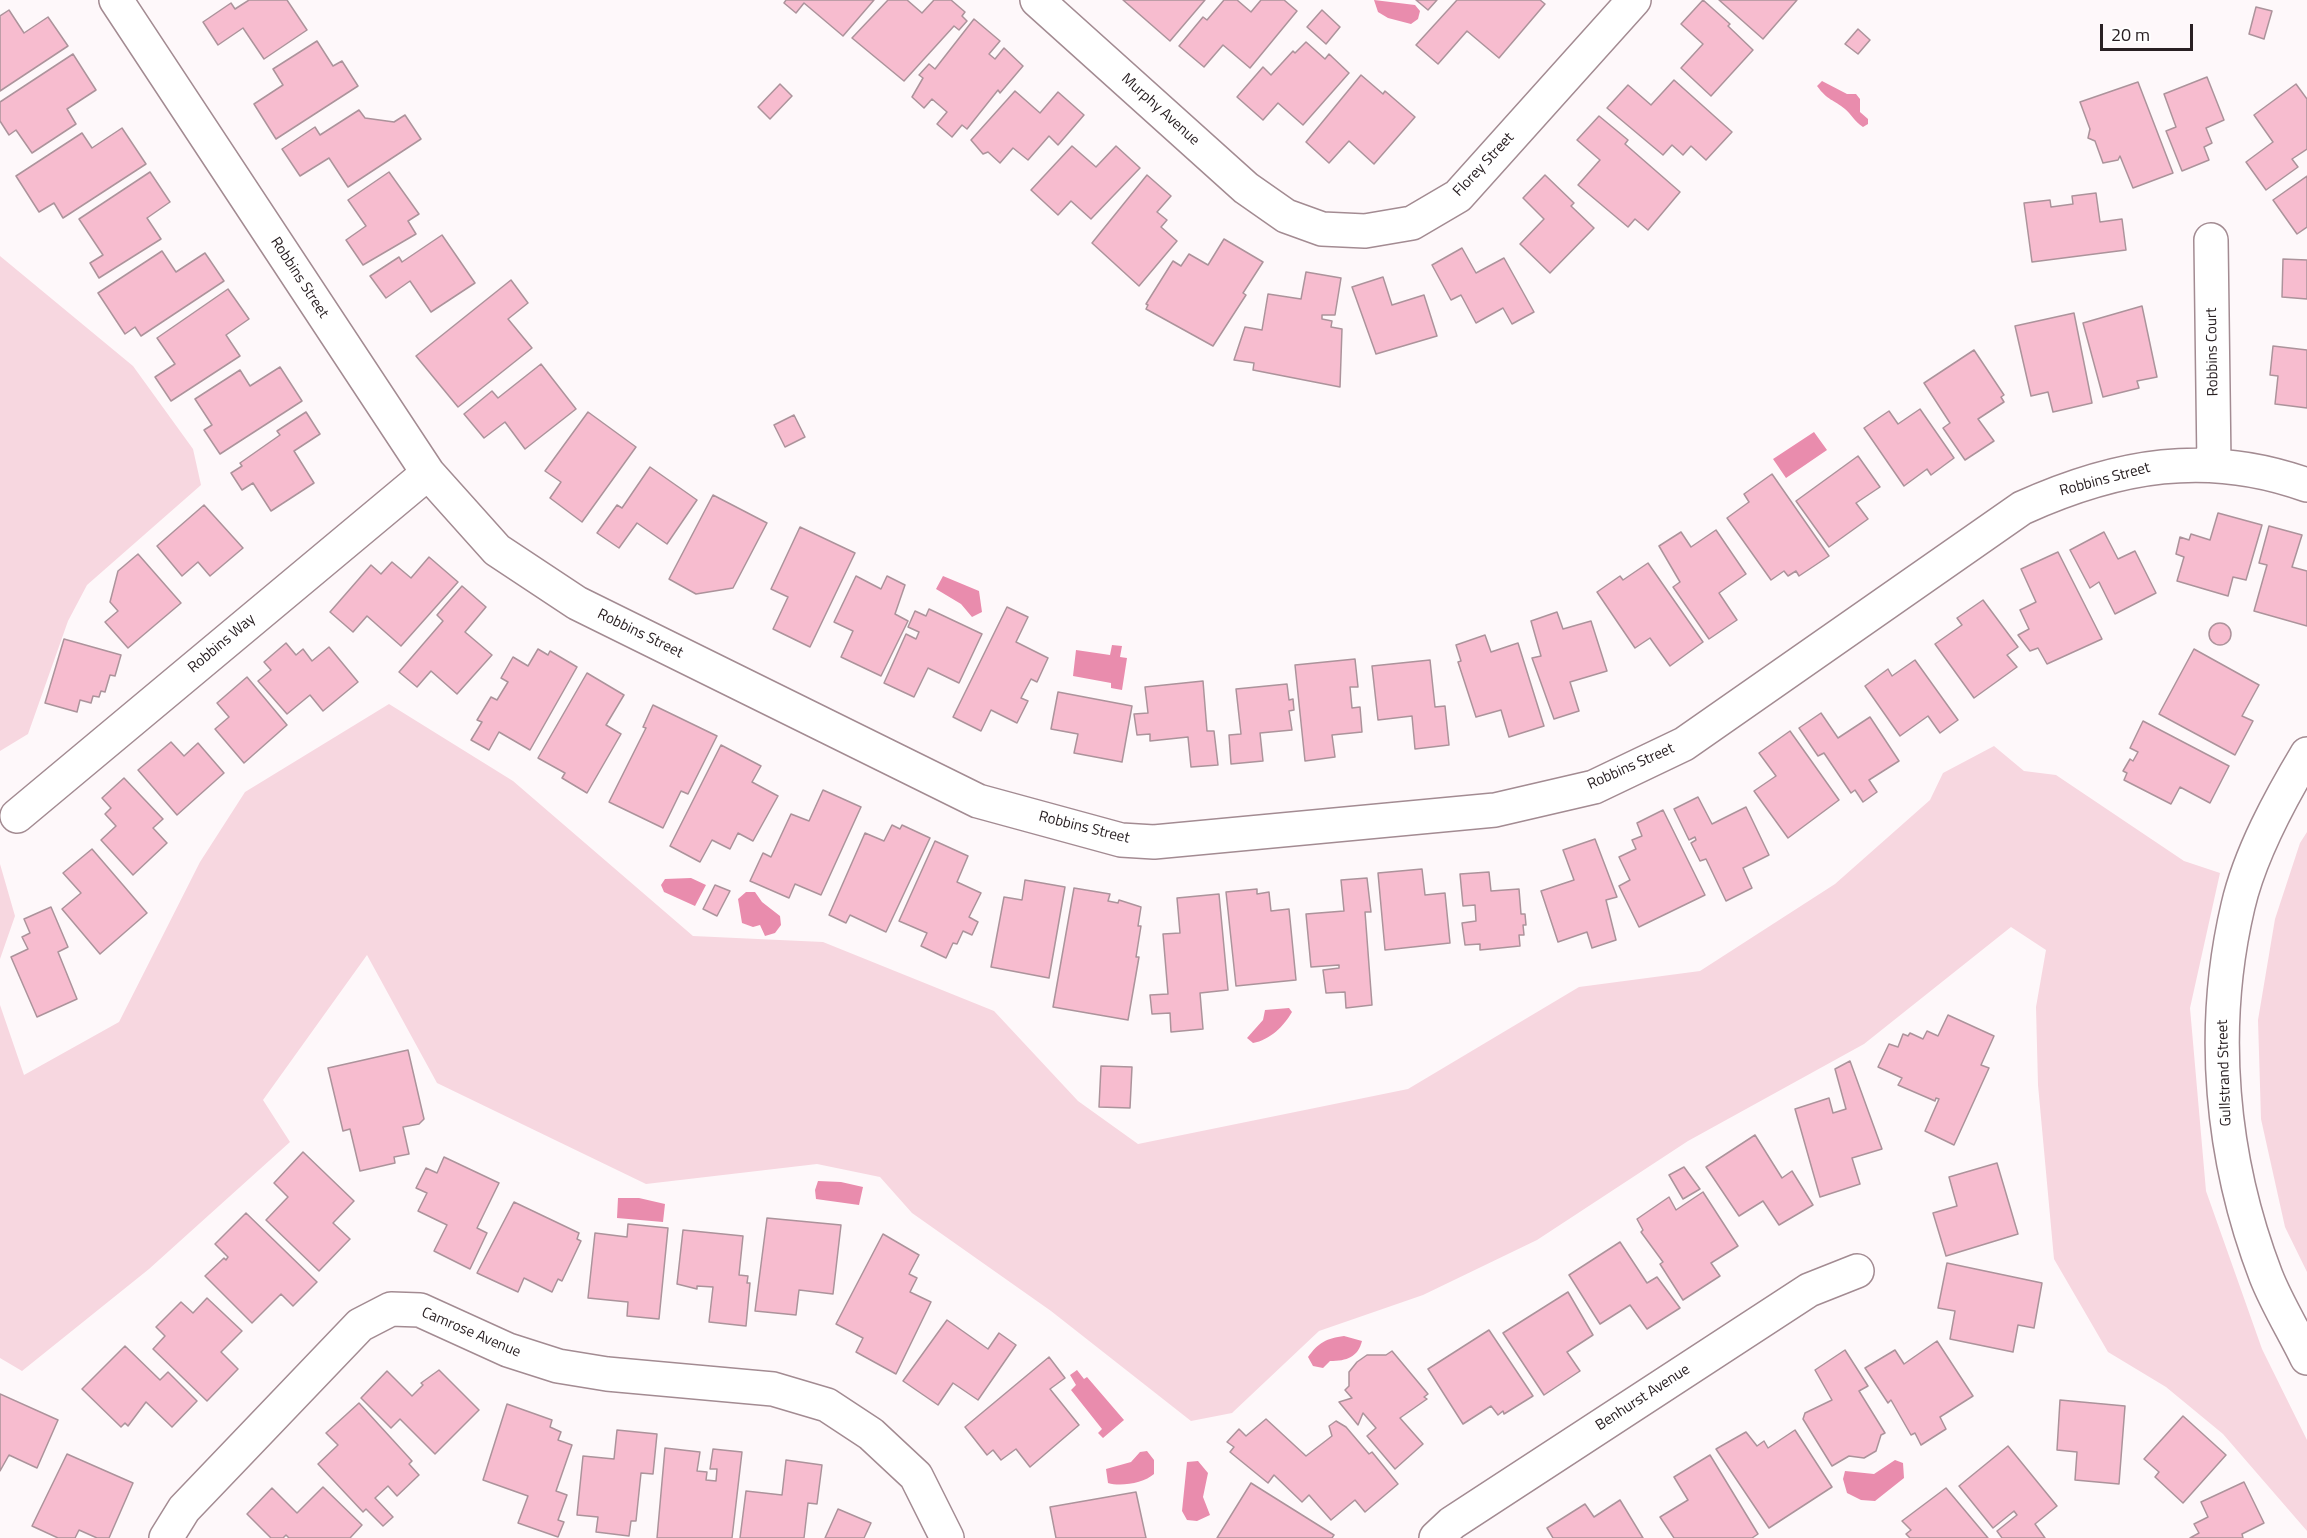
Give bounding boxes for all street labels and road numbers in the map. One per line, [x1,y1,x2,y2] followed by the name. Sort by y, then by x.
[1117,70,1203,150] street label: Murphy Avenue
[1450,129,1518,201] street label: Florey Street
[266,234,332,322] street label: Robbins Street
[2203,307,2223,397] street label: Robbins Court
[2058,459,2152,501] street label: Robbins Street
[594,606,686,662] street label: Robbins Street
[185,611,259,677] street label: Robbins Way
[1585,740,1677,794] street label: Robbins Street
[1037,808,1131,848] street label: Robbins Street
[2214,1019,2236,1127] street label: Gullstrand Street
[419,1304,523,1362] street label: Camrose Avenue
[1593,1361,1693,1435] street label: Benhurst Avenue

